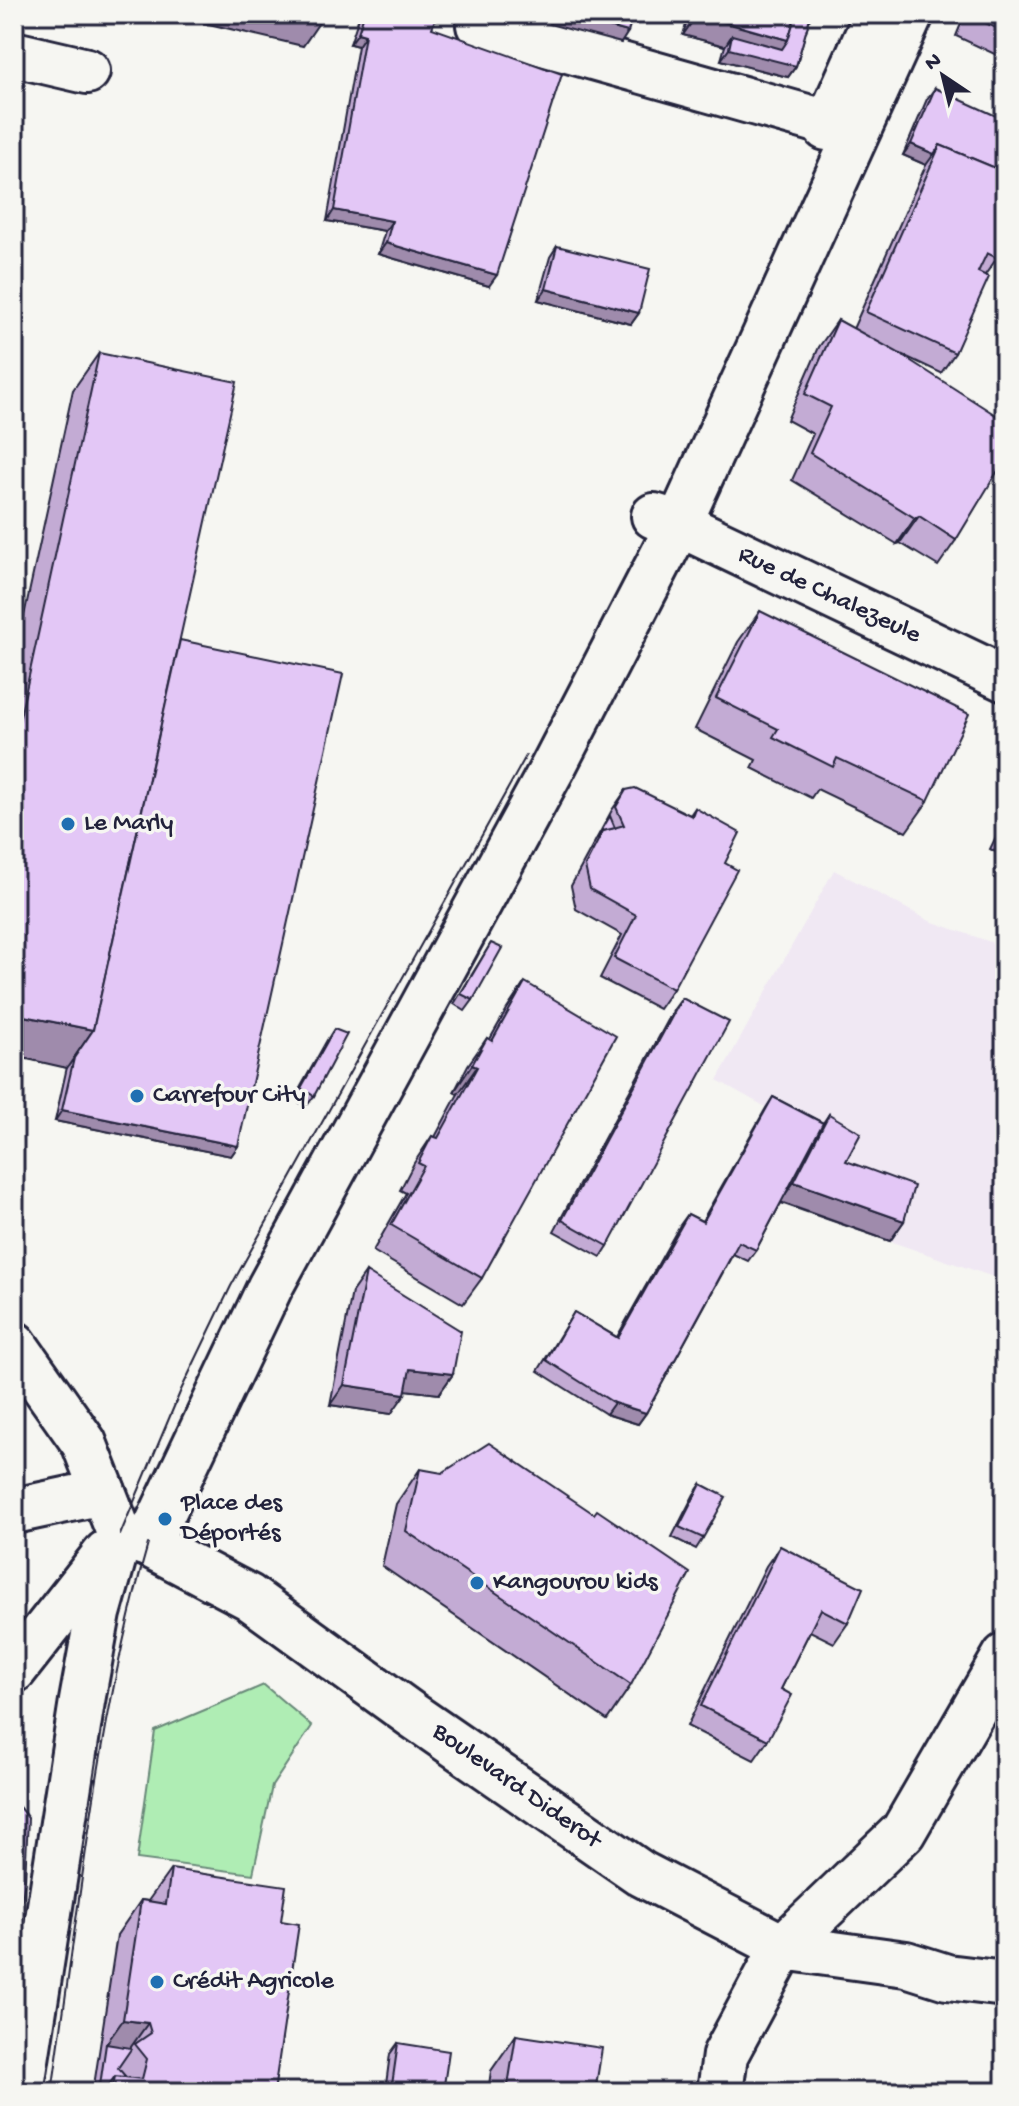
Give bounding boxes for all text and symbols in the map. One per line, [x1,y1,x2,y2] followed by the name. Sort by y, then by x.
[903,36,983,116] north arrow
[920,48,947,78] text: N
[733,540,926,652] street label: Rue de Chalezeule
[84,809,174,840] place label: Le Marly
[59,815,77,833] marker: Le Marly
[153,1081,306,1112] place label: Carrefour City
[128,1087,146,1105] marker: Carrefour City
[179,1489,284,1550] place label: Place des Déportés
[156,1510,174,1528] marker: Place des Déportés
[493,1568,659,1599] place label: Kangourou kids
[468,1574,486,1592] marker: Kangourou kids
[425,1717,608,1858] street label: Boulevard Diderot
[173,1967,334,1998] place label: Crédit Agricole
[148,1973,166,1991] marker: Crédit Agricole

